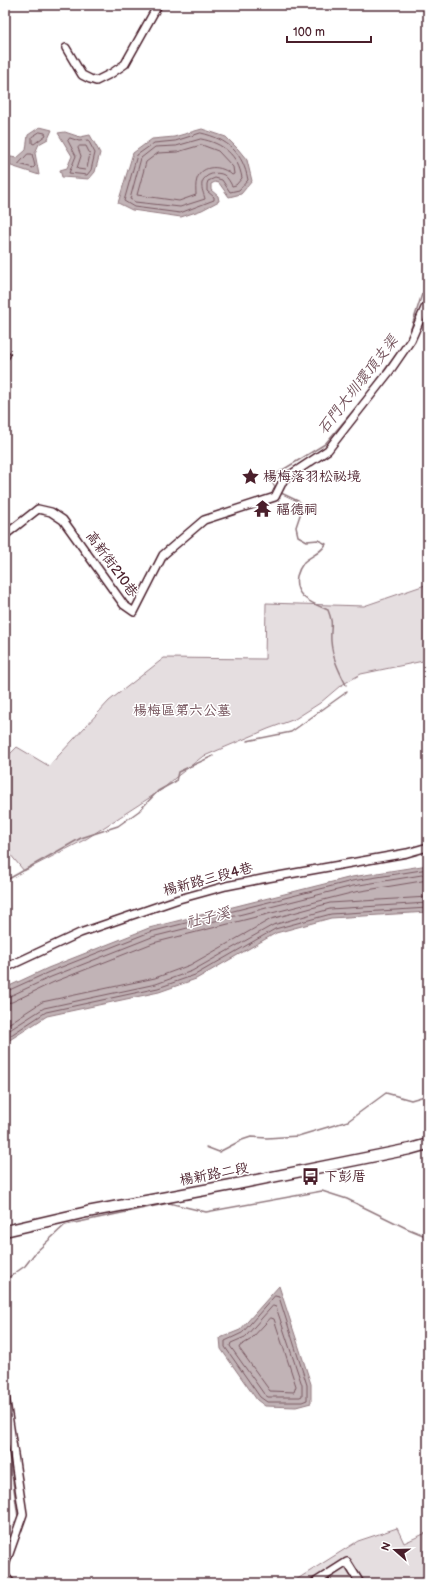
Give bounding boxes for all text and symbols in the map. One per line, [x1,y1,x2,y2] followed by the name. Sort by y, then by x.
[287,18,371,44] scale bar
[293,25,325,40] text: 100 m
[314,330,404,438] water label: 石門大圳環頂支渠
[240,466,260,486] place icon: 楊梅落羽松祕境
[263,468,361,485] place label: 楊梅落羽松祕境
[253,499,273,519] temple icon: 福德祠
[276,501,318,518] place label: 福德祠
[82,528,142,601] street label: 高新街210巷
[133,702,231,719] park label: 楊梅區第六公墓
[161,859,256,899] street label: 楊新路三段4巷
[184,903,233,933] water label: 社子溪
[178,1159,250,1189] street label: 楊新路二段
[301,1166,321,1186] bus stop icon: 下彭厝
[324,1168,366,1185] place label: 下彭厝
[375,1530,415,1570] north arrow
[379,1541,394,1553] text: N

